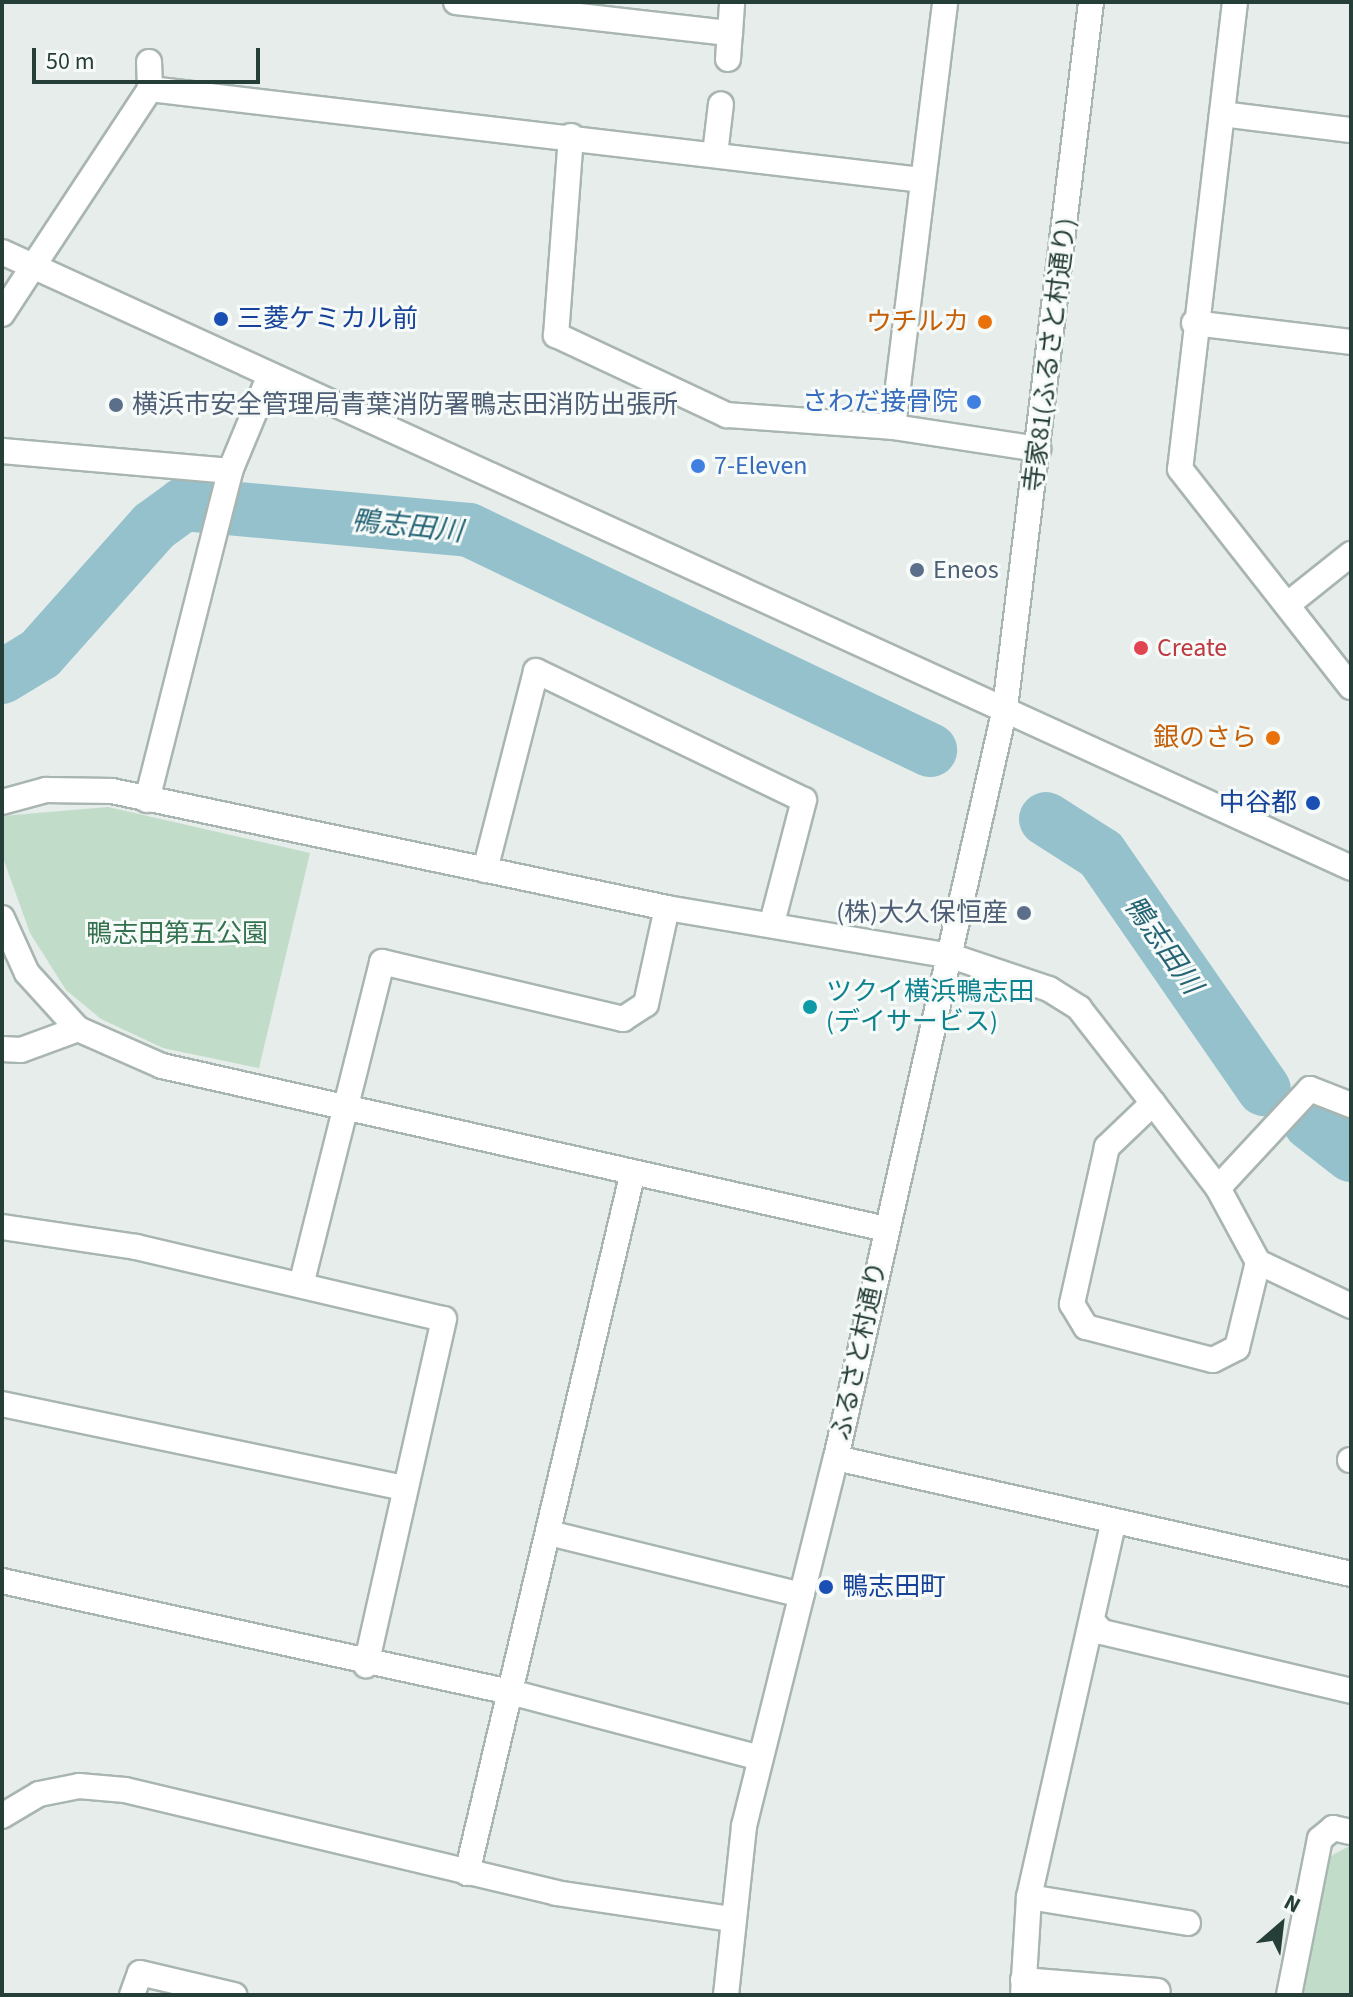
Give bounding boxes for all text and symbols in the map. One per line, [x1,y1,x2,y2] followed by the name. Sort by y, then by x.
[36,32,264,82] scale bar
[46,44,95,79] text: 50 m
[1018,216,1082,494] street label: 寺家81(ふるさと村通り)
[237,303,419,335] place label: 三菱ケミカル前
[865,306,969,338] place label: ウチルカ
[212,310,230,328] marker: 三菱ケミカル前
[976,313,994,331] marker: ウチルカ
[802,386,958,418] place label: さわだ接骨院
[132,389,678,421] place label: 横浜市安全管理局青葉消防署鴨志田消防出張所
[965,393,983,411] marker: さわだ接骨院
[107,396,125,414] marker: 横浜市安全管理局青葉消防署鴨志田消防出張所
[714,450,808,482] place label: 7-Eleven
[689,457,707,475] marker: 7-Eleven
[350,503,464,549] water label: 鴨志田川
[933,554,999,586] place label: Eneos
[908,561,926,579] marker: Eneos
[1157,632,1227,664] place label: Create
[1132,639,1150,657] marker: Create
[1153,722,1257,754] place label: 銀のさら
[1264,729,1282,747] marker: 銀のさら
[1219,787,1297,819] place label: 中谷都
[1304,794,1322,812] marker: 中谷都
[1117,889,1209,1001] water label: 鴨志田川
[836,897,1008,929] place label: (株)大久保恒産
[1015,904,1033,922] marker: (株)大久保恒産
[86,918,268,950] park label: 鴨志田第五公園
[826,976,1034,1038] place label: ツクイ横浜鴨志田 (デイサービス)
[801,998,819,1016] marker: ツクイ横浜鴨志田 (デイサービス)
[825,1259,893,1443] street label: ふるさと村通り
[842,1571,946,1603] place label: 鴨志田町
[817,1578,835,1596] marker: 鴨志田町
[1241,1885,1321,1965] north arrow
[1278,1886,1306,1921] text: N

